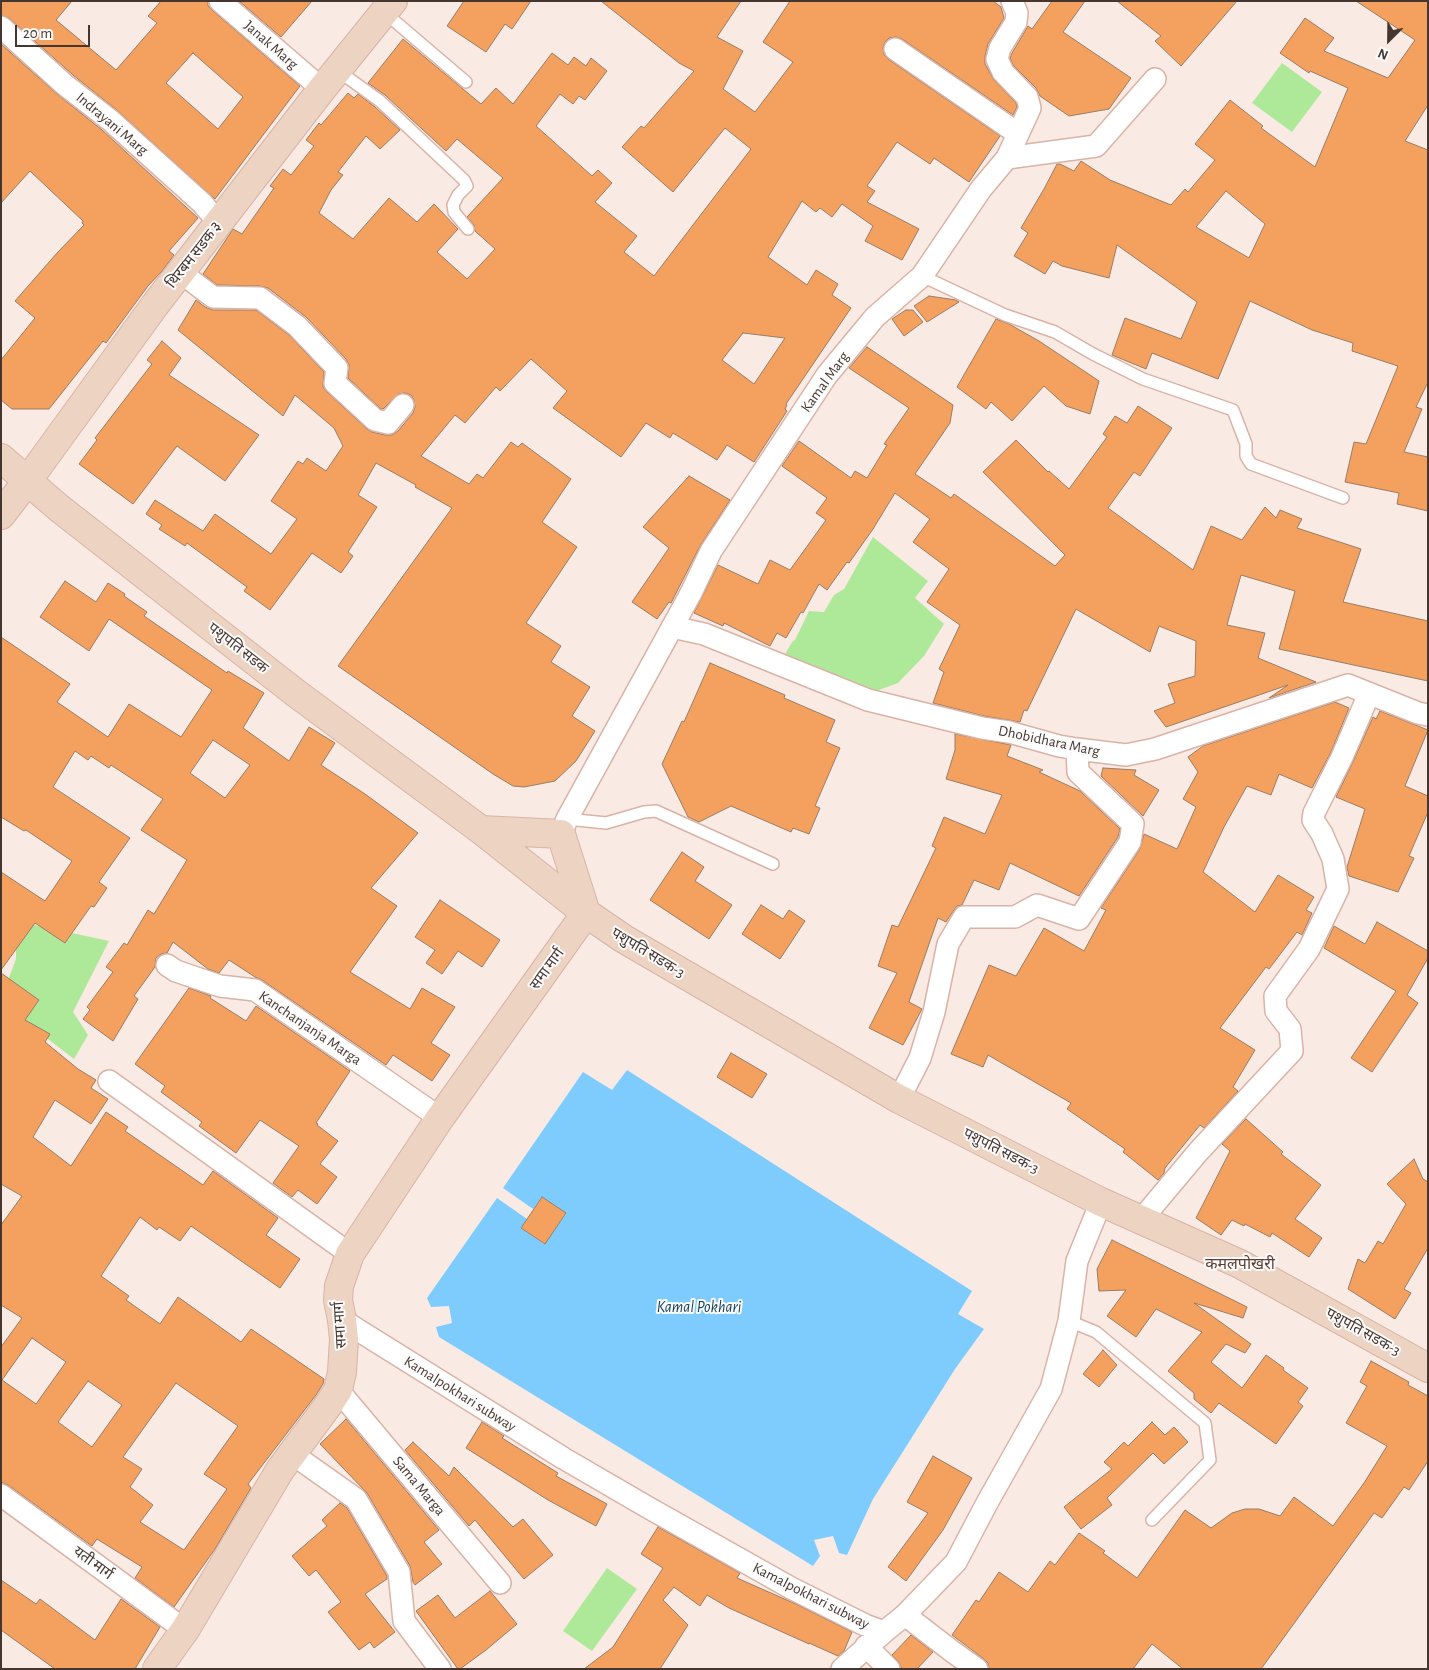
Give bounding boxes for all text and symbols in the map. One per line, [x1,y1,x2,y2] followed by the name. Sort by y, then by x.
[18,15,92,47] scale bar
[1364,15,1414,65] north arrow
[240,17,302,73] street label: Janak Marg
[23,26,52,41] text: 20 m
[1376,45,1390,62] text: N
[72,89,152,159] street label: Indrayani Marg
[162,218,226,292] street label: थिरबम सडक ३
[797,348,853,416] street label: Kamal Marg
[204,619,272,677] street label: पशुपति सडक
[997,721,1101,761] street label: Dhobidhara Marg
[608,924,688,982] street label: पशुपति सडक-3
[526,945,568,993] street label: समा मार्ग
[255,987,365,1069] street label: Kanchanjanja Marga
[960,1124,1042,1178] street label: पशुपति सडक-3
[1205,1254,1275,1274] district label: कमलपोखरी
[657,1297,741,1317] water label: Kamal Pokhari
[329,1301,351,1349] street label: समा मार्ग
[1323,1304,1403,1360] street label: पशुपति सडक-3
[401,1352,519,1436] street label: Kamalpokhari subway
[389,1453,449,1519] street label: Sama Marga
[70,1543,116,1583] street label: यती मार्ग
[750,1559,872,1633] street label: Kamalpokhari subway

